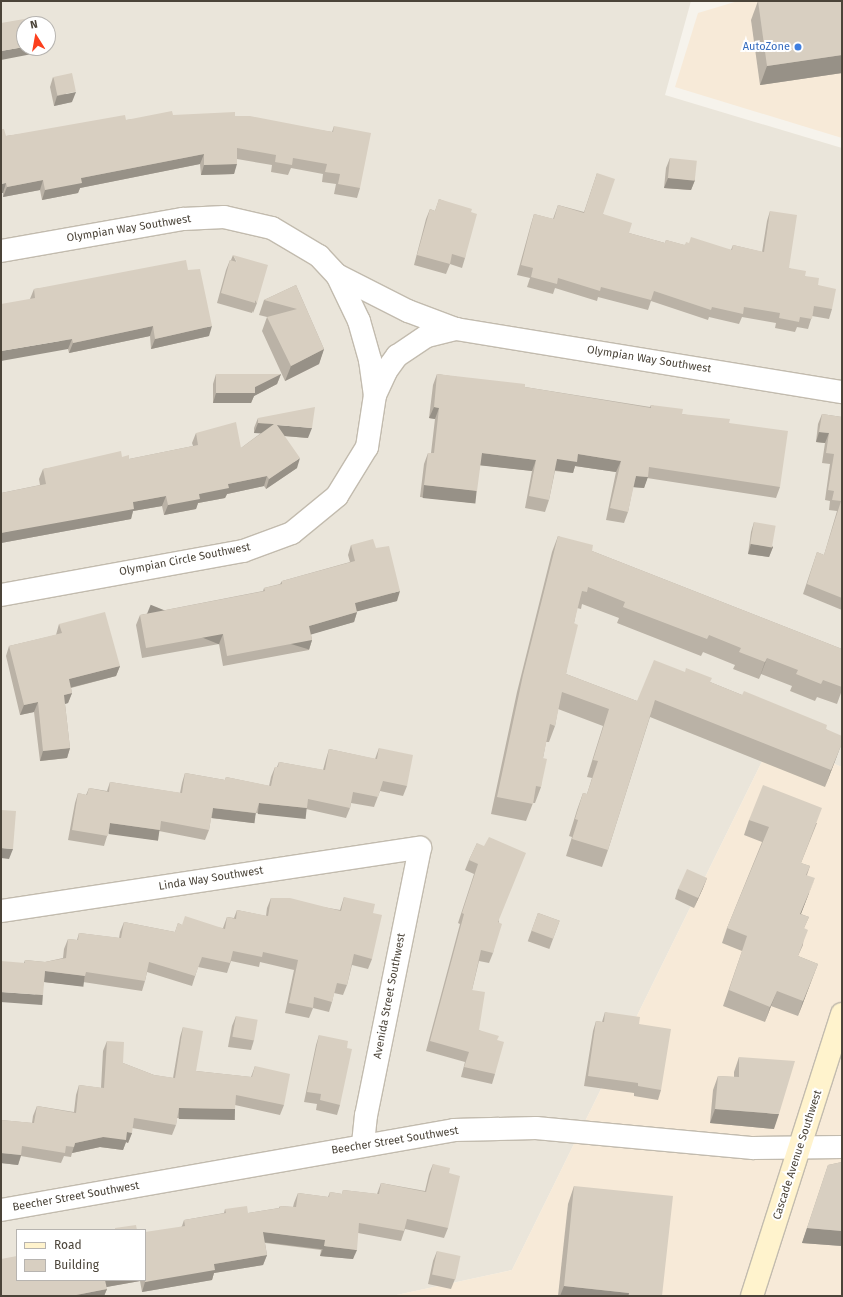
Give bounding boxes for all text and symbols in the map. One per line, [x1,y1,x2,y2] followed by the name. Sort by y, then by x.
[16,16,56,56] north arrow
[29,18,39,32] text: N
[743,40,790,54] place label: AutoZone
[793,42,803,52] marker: AutoZone
[66,213,192,245] street label: Olympian Way Southwest
[586,344,712,376] street label: Olympian Way Southwest
[118,541,252,579] street label: Olympian Circle Southwest
[158,864,264,894] street label: Linda Way Southwest
[371,932,409,1060] street label: Avenida Street Southwest
[771,1089,825,1221] street label: Cascade Avenue Southwest
[330,1124,460,1158] street label: Beecher Street Southwest
[12,1179,140,1215] street label: Beecher Street Southwest
[16,1229,146,1281] legend
[54,1238,82,1252] text: Road
[54,1258,99,1272] text: Building

